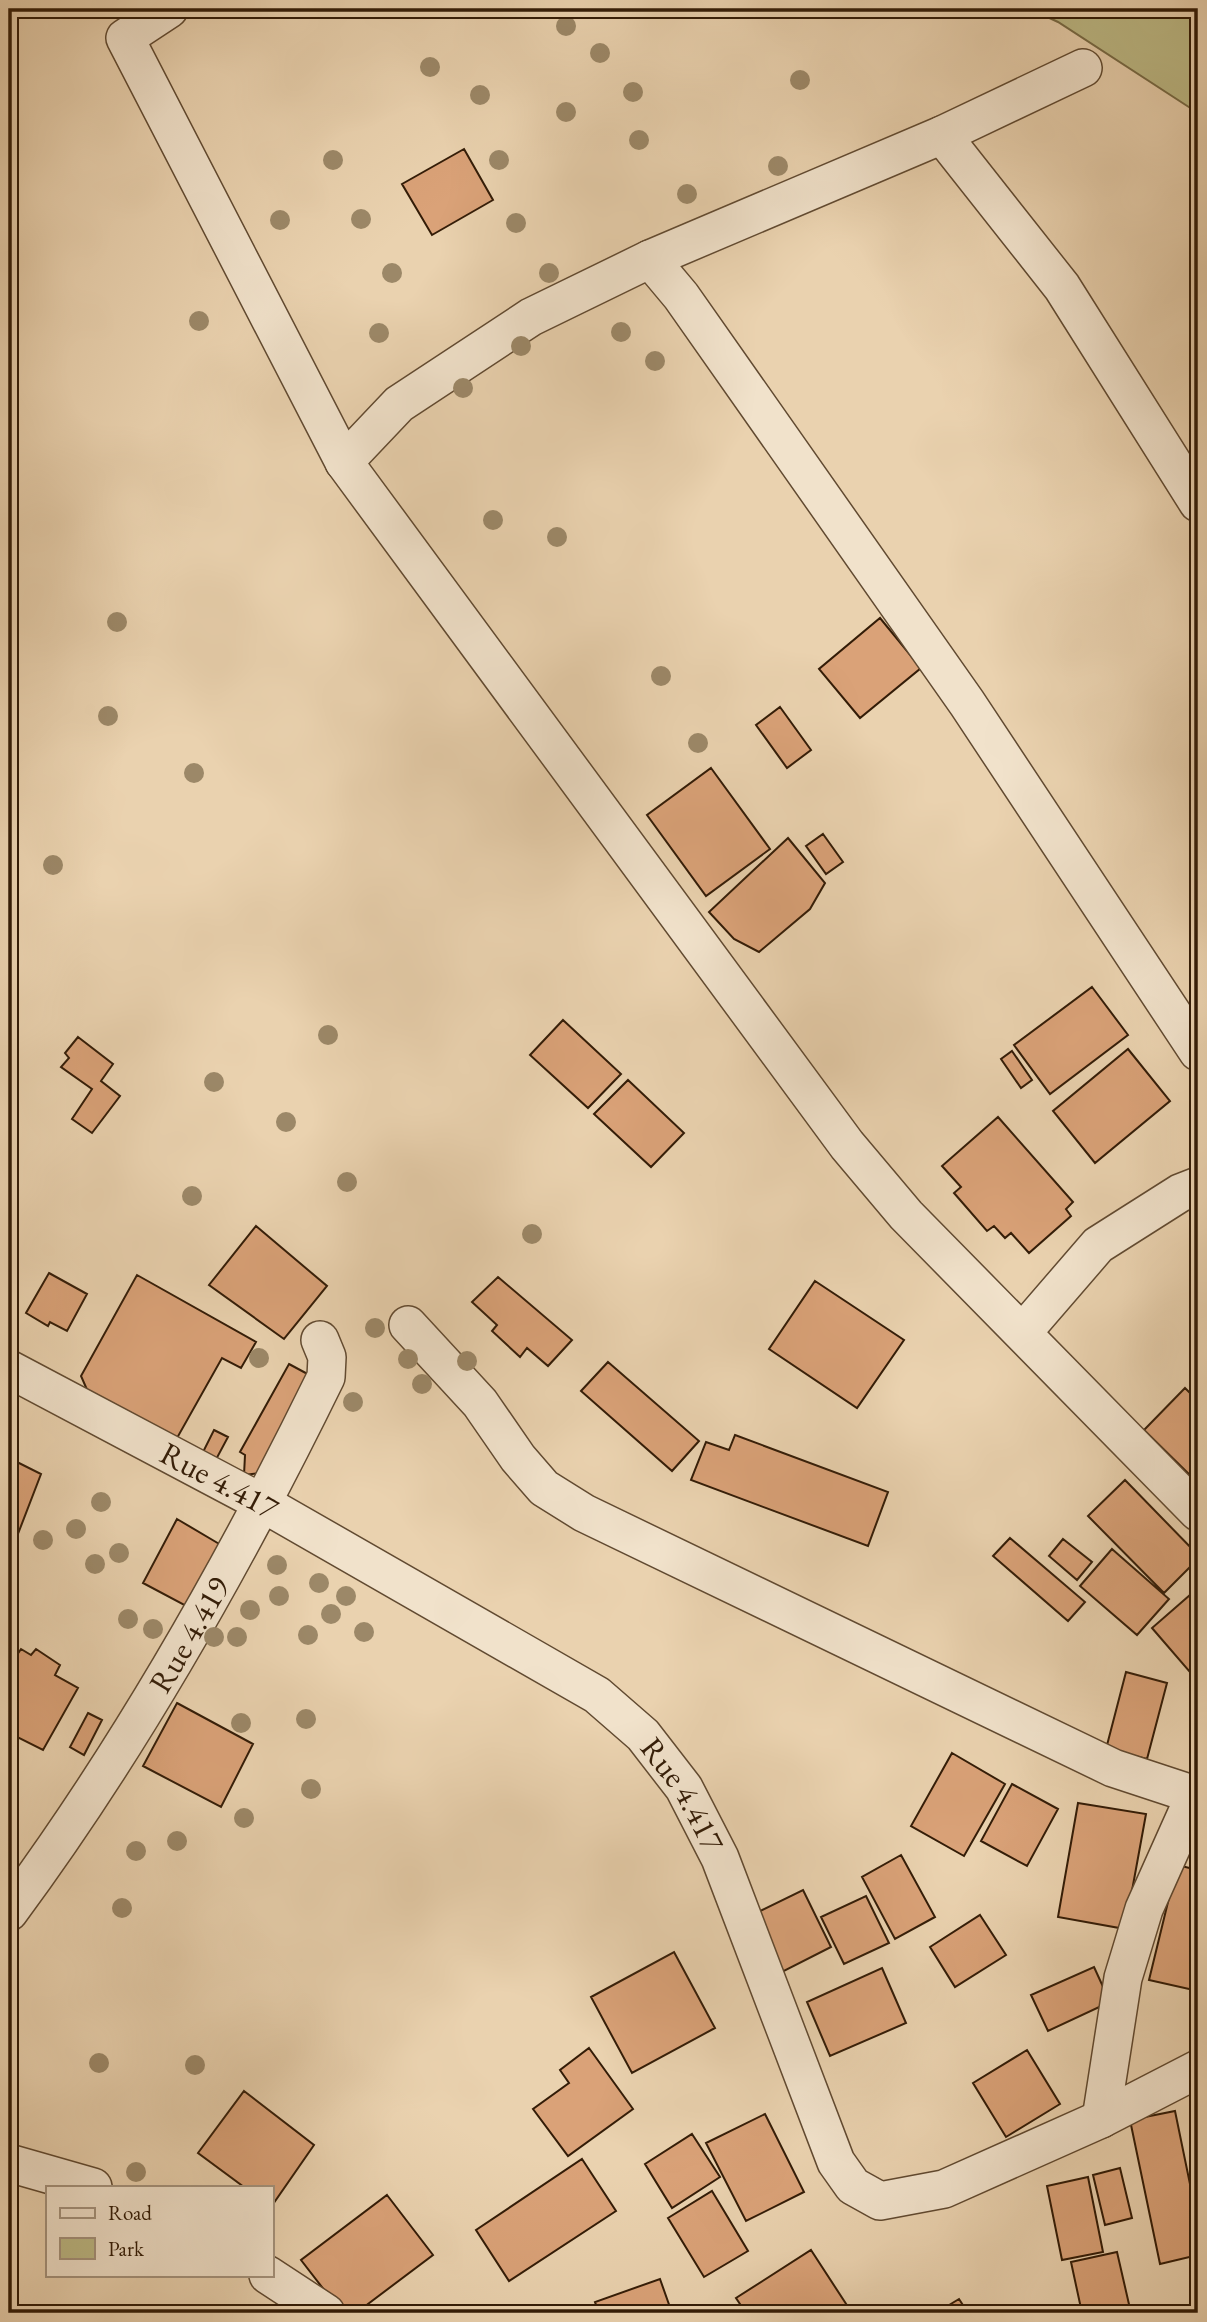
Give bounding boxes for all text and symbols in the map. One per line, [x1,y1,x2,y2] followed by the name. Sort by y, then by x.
[153,1432,286,1529] street label: Rue 4.417
[139,1569,239,1700] street label: Rue 4.419
[631,1728,734,1859] street label: Rue 4.417
[46,2186,273,2276] legend
[108,2199,152,2226] text: Road
[108,2235,145,2262] text: Park

